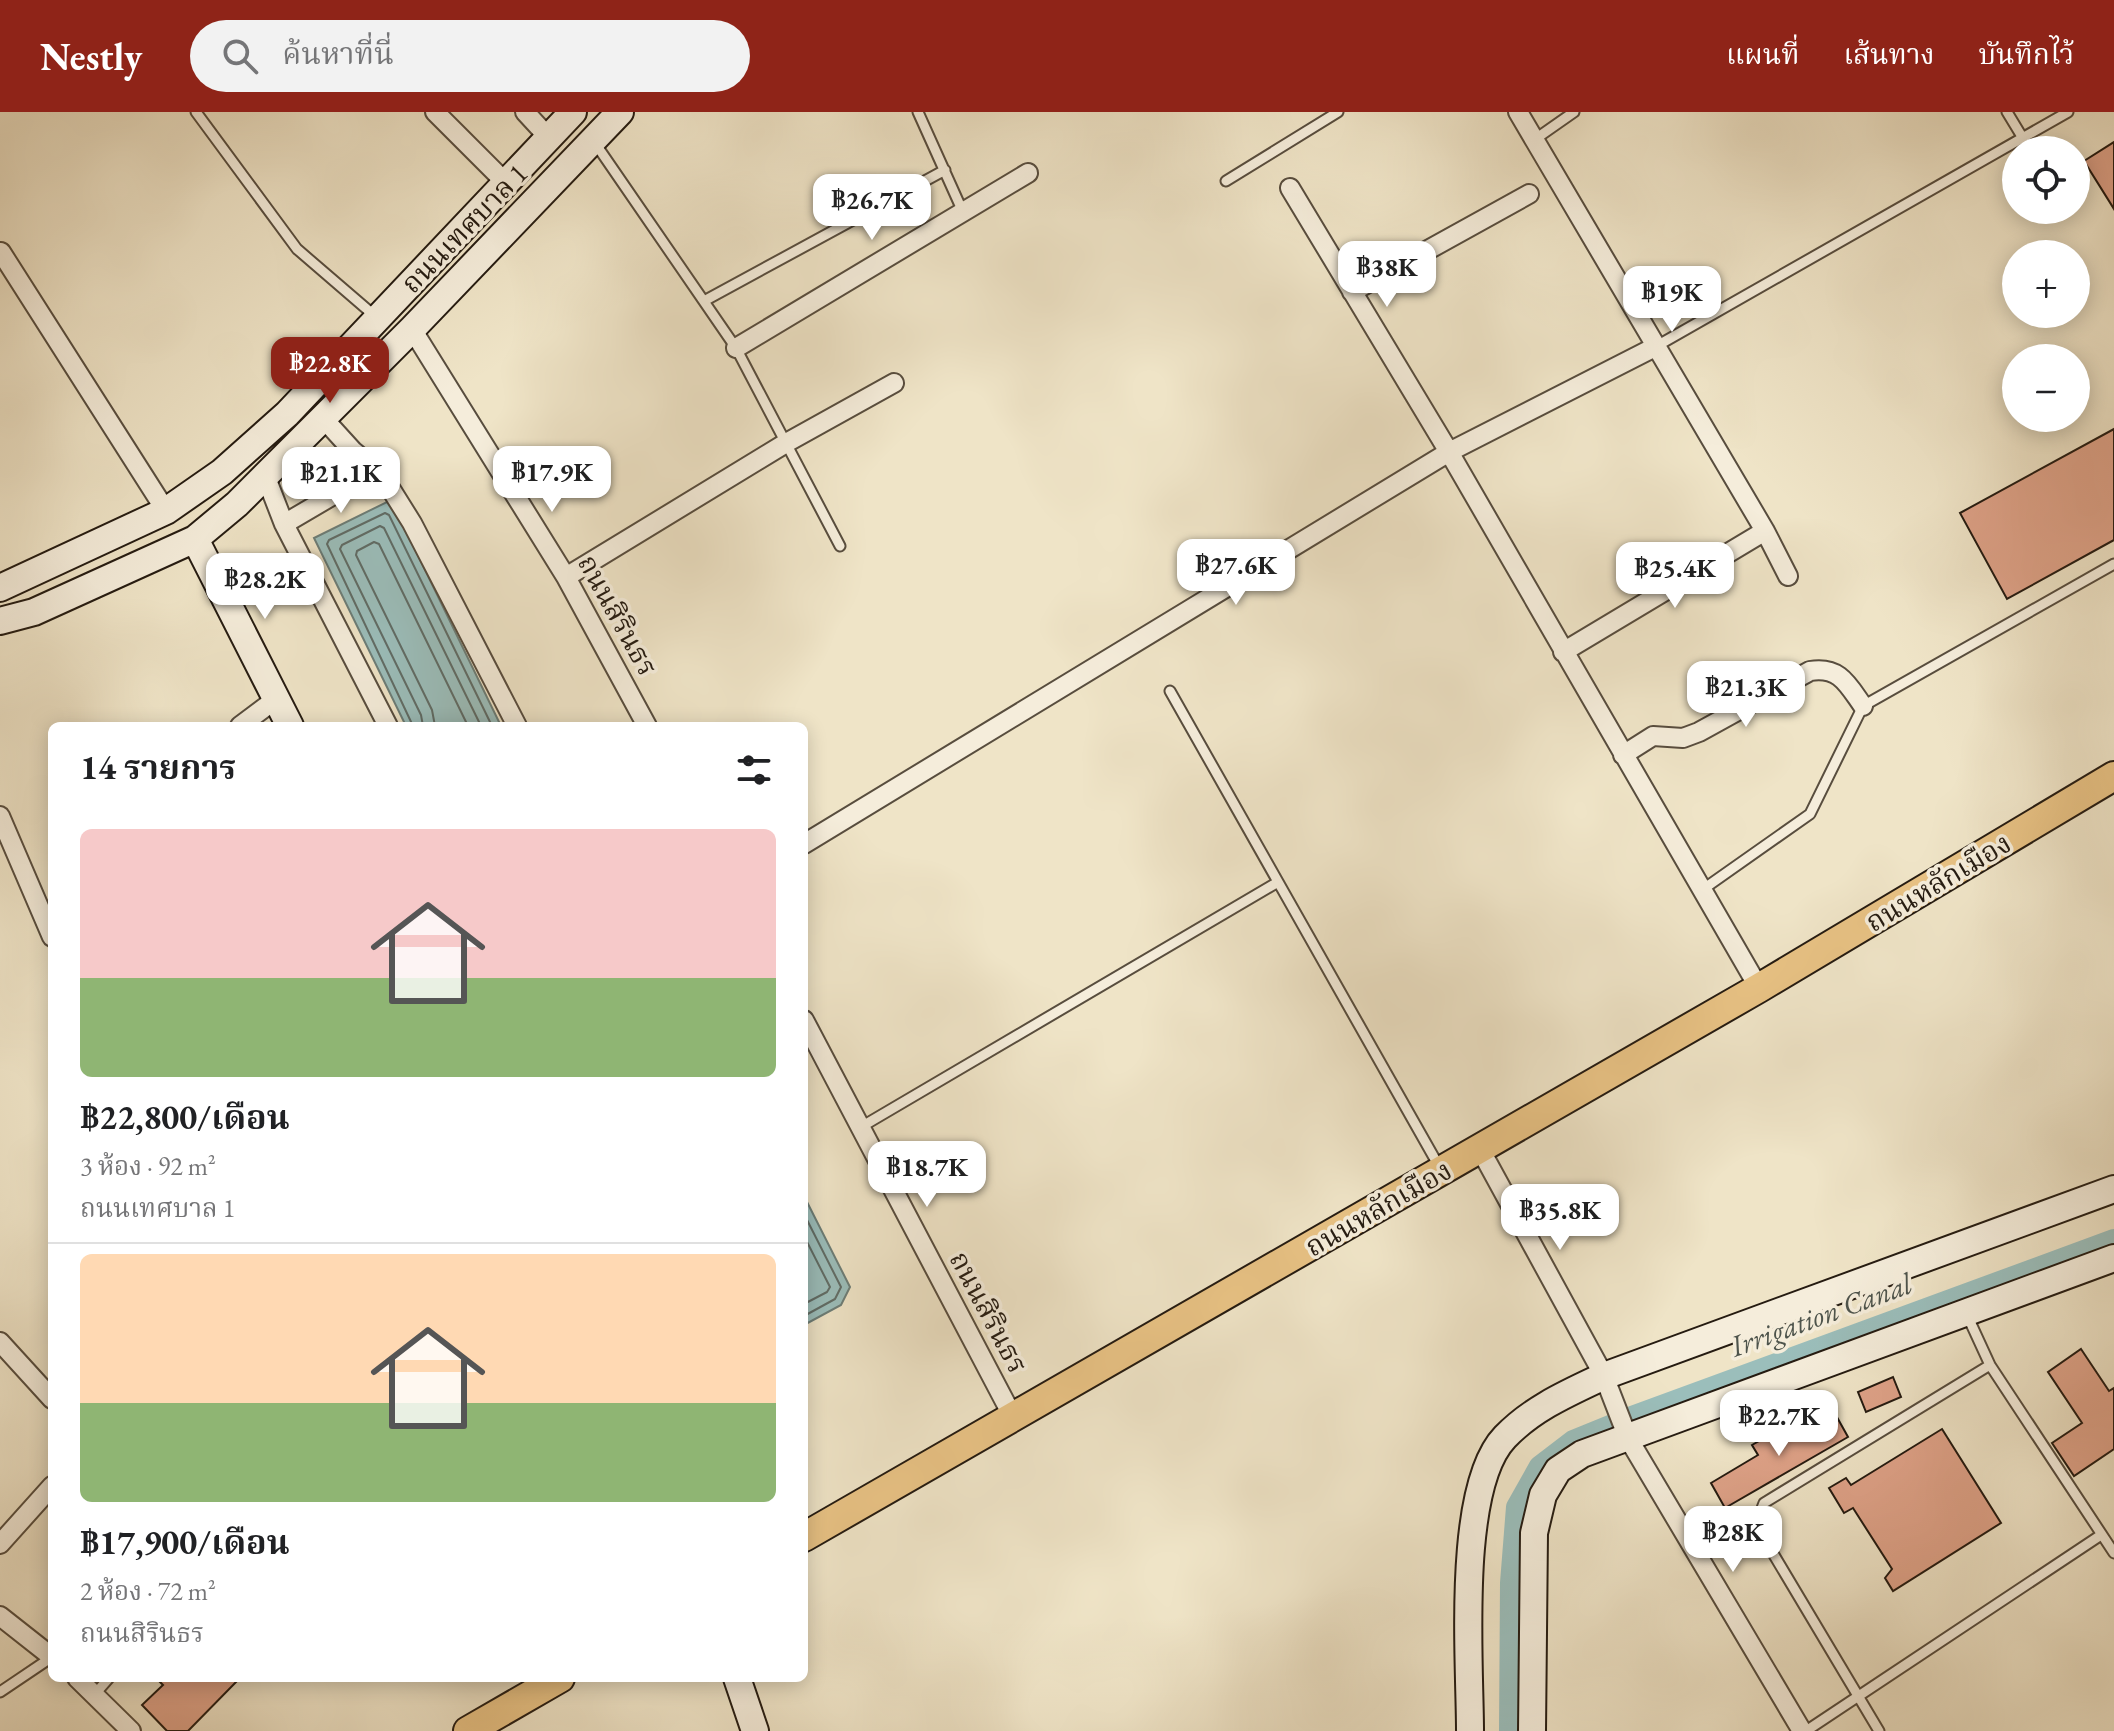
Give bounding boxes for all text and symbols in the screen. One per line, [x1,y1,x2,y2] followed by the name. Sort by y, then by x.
[190,20,750,92] search box
[40,32,142,81] text: Nestly
[218,34,262,78] icon: search
[282,34,394,73] text: ค้นหาที่นี่
[1726,36,1799,72] text: แผนที่
[1843,36,1935,72] text: เส้นทาง
[1979,36,2074,72] text: บันทึกไว้
[2002,136,2090,432] map controls
[2002,136,2090,224] button: locate
[393,155,535,301] street label: ถนนเทศบาล 1
[807,174,937,242] pin: ฿26.7K
[831,183,913,217] text: ฿26.7K
[2002,240,2090,328] button: +
[1340,241,1434,309] pin: ฿38K
[1356,250,1418,284] text: ฿38K
[1625,266,1719,334] pin: ฿19K
[1641,275,1703,309] text: ฿19K
[265,337,395,405] pin: ฿22.8K
[2002,344,2090,432] button: −
[289,346,371,380] text: ฿22.8K
[487,446,617,514] pin: ฿17.9K
[276,447,406,515] pin: ฿21.1K
[511,455,593,489] text: ฿17.9K
[300,456,382,490] text: ฿21.1K
[1171,539,1301,607] pin: ฿27.6K
[1610,542,1740,610] pin: ฿25.4K
[570,548,666,682] street label: ถนนสิรินธร
[1195,548,1277,582] text: ฿27.6K
[1634,551,1716,585] text: ฿25.4K
[200,553,330,621] pin: ฿28.2K
[224,562,306,596] text: ฿28.2K
[1681,661,1811,729] pin: ฿21.3K
[1705,670,1787,704] text: ฿21.3K
[80,745,236,789] text: 14 รายการ
[732,748,776,792] icon: filters
[1859,824,2017,940] street label: ถนนหลักเมือง
[356,881,500,1025] icon: home
[80,1095,290,1139] text: ฿22,800/เดือน
[862,1141,992,1209] pin: ฿18.7K
[80,1149,216,1183] text: 3 ห้อง · 92 m²
[886,1150,968,1184] text: ฿18.7K
[1298,1151,1458,1265] street label: ถนนหลักเมือง
[1495,1184,1625,1252] pin: ฿35.8K
[80,1191,235,1225] text: ถนนเทศบาล 1
[1519,1193,1601,1227] text: ฿35.8K
[942,1245,1036,1379] street label: ถนนสิรินธร
[1724,1263,1918,1366] water label: Irrigation Canal
[356,1306,500,1450] icon: home
[1714,1390,1844,1458] pin: ฿22.7K
[1738,1399,1820,1433] text: ฿22.7K
[1686,1506,1780,1574] pin: ฿28K
[1702,1515,1764,1549] text: ฿28K
[80,1520,290,1564] text: ฿17,900/เดือน
[80,1574,216,1608] text: 2 ห้อง · 72 m²
[80,1616,204,1650] text: ถนนสิรินธร

